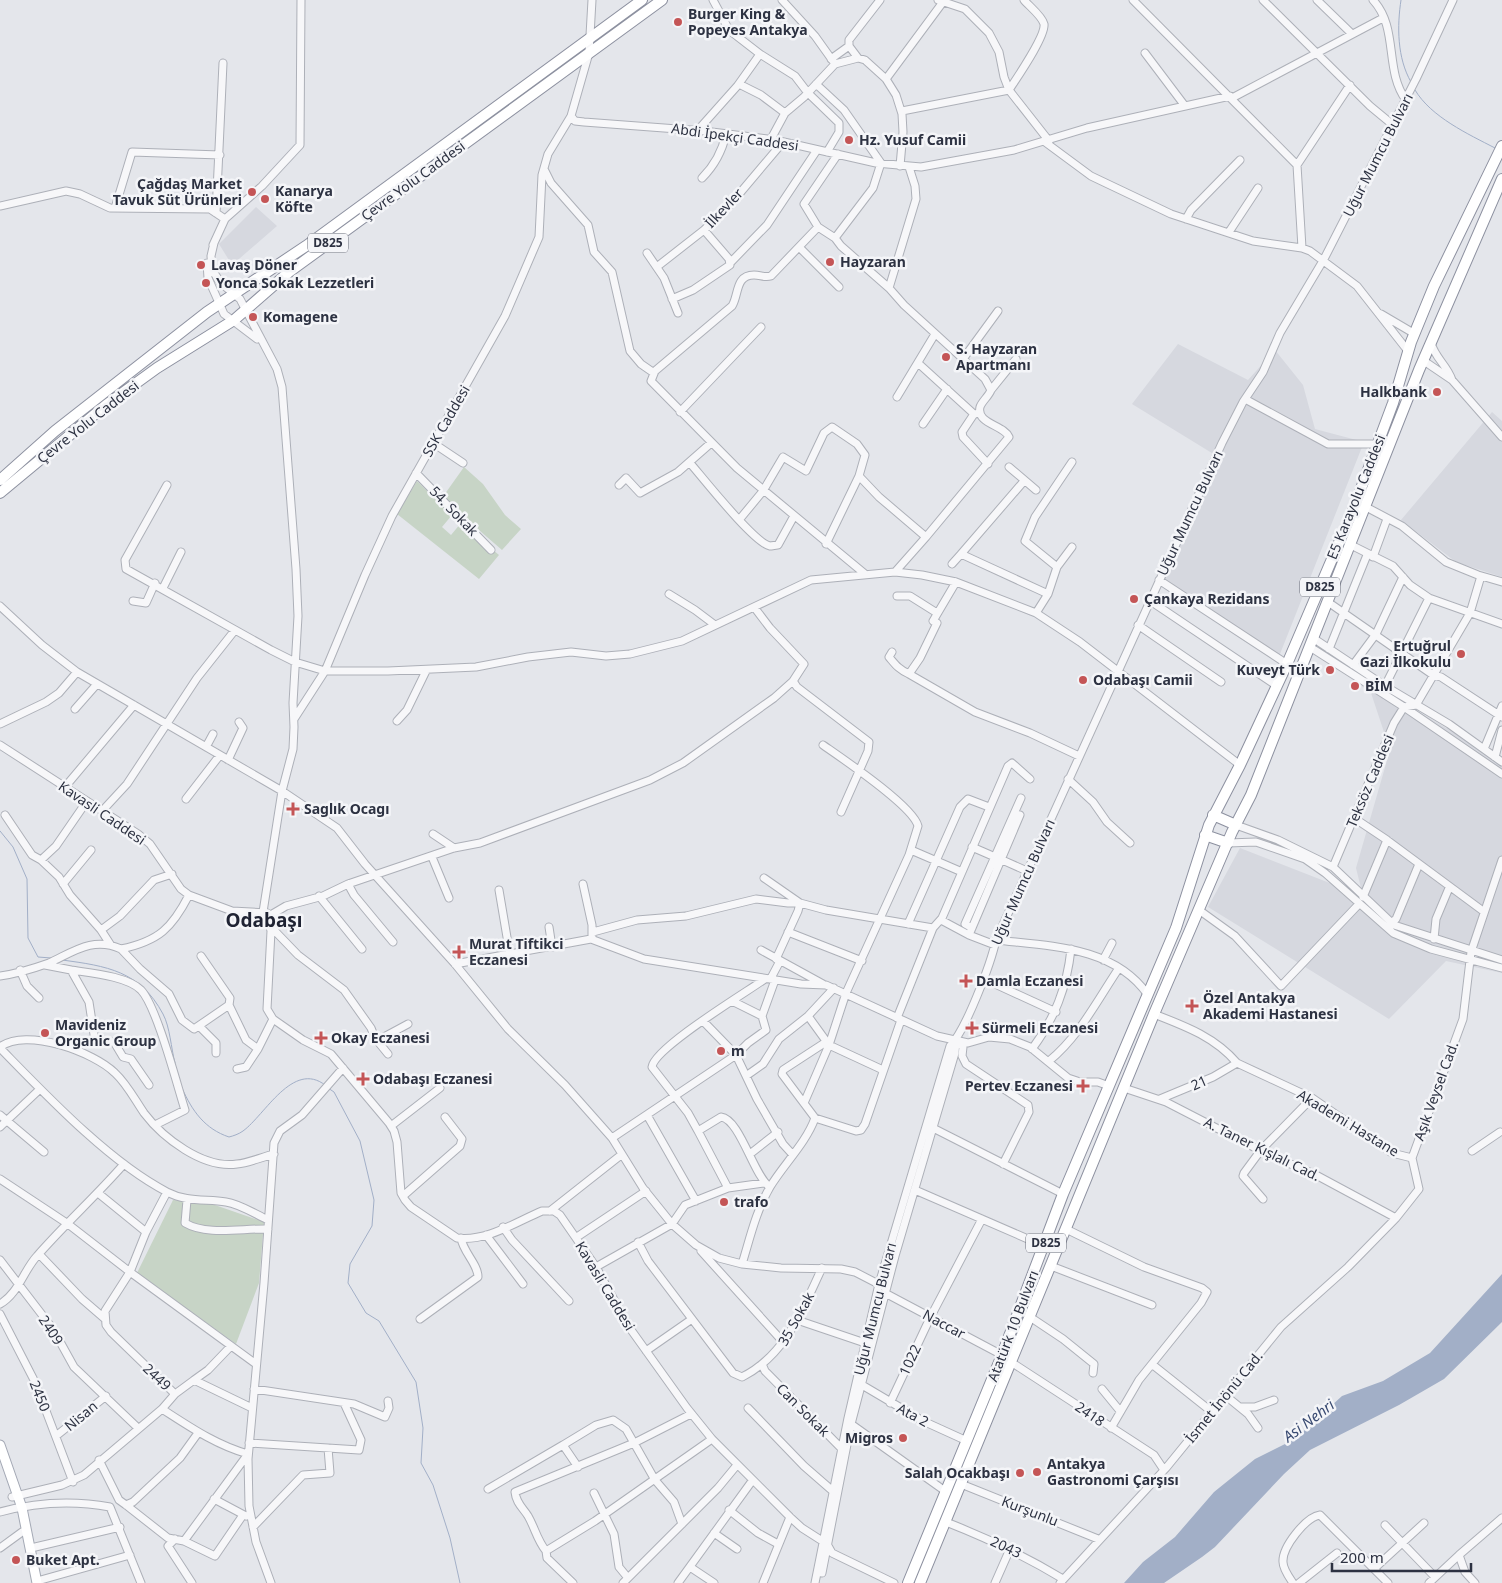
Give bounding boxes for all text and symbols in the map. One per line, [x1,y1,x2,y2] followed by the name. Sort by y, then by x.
[688,4,808,39] place label: Burger King & Popeyes Antakya
[672,16,684,28] marker: Burger King & Popeyes Antakya
[1338,90,1417,220] street label: Uğur Mumcu Bulvarı
[670,118,800,155] street label: Abdi İpekçi Caddesi
[859,130,966,149] place label: Hz. Yusuf Camii
[843,134,855,146] marker: Hz. Yusuf Camii
[357,136,469,225] street label: Çevre Yolu Caddesi
[113,174,242,209] place label: Çağdaş Market Tavuk Süt Ürünleri
[275,181,333,216] place label: Kanarya Köfte
[700,184,747,232] street label: İlkevler
[246,186,258,198] marker: Çağdaş Market Tavuk Süt Ürünleri
[259,193,271,205] marker: Kanarya Köfte
[308,234,348,252] road number: D825
[840,252,906,271] place label: Hayzaran
[211,255,298,274] place label: Lavaş Döner
[824,256,836,268] marker: Hayzaran
[195,259,207,271] marker: Lavaş Döner
[216,273,374,292] place label: Yonca Sokak Lezzetleri
[200,277,212,289] marker: Yonca Sokak Lezzetleri
[263,307,338,326] place label: Komagene
[247,311,259,323] marker: Komagene
[956,339,1037,374] place label: S. Hayzaran Apartmanı
[940,351,952,363] marker: S. Hayzaran Apartmanı
[33,376,143,467] street label: Çevre Yolu Caddesi
[417,381,474,460] street label: SSK Caddesi
[1360,382,1427,401] place label: Halkbank
[1431,386,1443,398] marker: Halkbank
[1322,432,1389,562] street label: E5 Karayolu Caddesi
[1152,447,1227,578] street label: Uğur Mumcu Bulvarı
[426,482,483,540] street label: 54. Sokak
[1300,578,1340,596] road number: D825
[1144,589,1269,608] place label: Çankaya Rezidans
[1128,593,1140,605] marker: Çankaya Rezidans
[1360,636,1451,671] place label: Ertuğrul Gazi İlkokulu
[1455,648,1467,660] marker: Ertuğrul Gazi İlkokulu
[1236,660,1320,679] place label: Kuveyt Türk
[1324,664,1336,676] marker: Kuveyt Türk
[1093,670,1193,689] place label: Odabaşı Camii
[1077,674,1089,686] marker: Odabaşı Camii
[1365,676,1393,695] place label: BİM
[1349,680,1361,692] marker: BİM
[1341,731,1398,830] street label: Teksöz Caddesi
[55,776,150,849] street label: Kavasli Caddesi
[304,799,389,818] place label: Saglık Ocagı
[286,802,300,816] marker: Saglık Ocagı
[986,816,1059,948] street label: Uğur Mumcu Bulvarı
[225,907,303,933] district label: Odabaşı
[469,934,563,969] place label: Murat Tiftikci Eczanesi
[453,946,465,958] marker: Murat Tiftikci Eczanesi
[976,971,1084,990] place label: Damla Eczanesi
[960,975,972,987] marker: Damla Eczanesi
[1203,988,1338,1023] place label: Özel Antakya Akademi Hastanesi
[1185,999,1199,1013] marker: Özel Antakya Akademi Hastanesi
[55,1015,157,1050] place label: Mavideniz Organic Group
[982,1018,1098,1037] place label: Sürmeli Eczanesi
[966,1022,978,1034] marker: Sürmeli Eczanesi
[39,1027,51,1039] marker: Mavideniz Organic Group
[331,1028,430,1047] place label: Okay Eczanesi
[315,1032,327,1044] marker: Okay Eczanesi
[1409,1039,1462,1143] street label: Aşık Veysel Cad.
[731,1041,745,1060] place label: m
[715,1045,727,1057] marker: m
[373,1069,492,1088] place label: Odabaşı Eczanesi
[1188,1071,1210,1094] street label: 21
[357,1073,369,1085] marker: Odabaşı Eczanesi
[965,1076,1073,1095] place label: Pertev Eczanesi
[1077,1080,1089,1092] marker: Pertev Eczanesi
[1294,1085,1403,1161] street label: Akademi Hastane
[1201,1112,1324,1185] street label: A. Taner Kışlalı Cad.
[734,1192,769,1211] place label: trafo
[718,1196,730,1208] marker: trafo
[1026,1234,1066,1252] road number: D825
[571,1237,640,1334] street label: Kavasli Caddesi
[849,1241,900,1377] street label: Uğur Mumcu Bulvarı
[983,1267,1043,1384] street label: Atatürk 10 Bulvarı
[773,1288,818,1349] street label: 35 Sokak
[920,1304,969,1343] street label: Naccar
[35,1311,68,1348] street label: 2409
[894,1341,925,1378] street label: 1022
[1181,1347,1267,1447] street label: İsmet İnönü Cad.
[139,1359,176,1395] street label: 2449
[26,1377,55,1414] street label: 2450
[773,1379,834,1441] street label: Can Sokak
[1278,1394,1339,1447] water label: Asi Nehri
[60,1396,101,1435] street label: Nisan
[1072,1397,1109,1430] street label: 2418
[894,1398,932,1431] street label: Ata 2
[845,1428,893,1447] place label: Migros
[897,1432,909,1444] marker: Migros
[1047,1454,1179,1489] place label: Antakya Gastronomi Çarşısı
[905,1463,1010,1482] place label: Salah Ocakbaşı
[1031,1466,1043,1478] marker: Antakya Gastronomi Çarşısı
[1014,1467,1026,1479] marker: Salah Ocakbaşı
[999,1491,1061,1530] street label: Kurşunlu
[988,1531,1025,1562] street label: 2043
[1332,1540,1471,1572] scale bar
[1340,1547,1384,1567] text: 200 m
[26,1550,100,1569] place label: Buket Apt.
[10,1554,22,1566] marker: Buket Apt.

